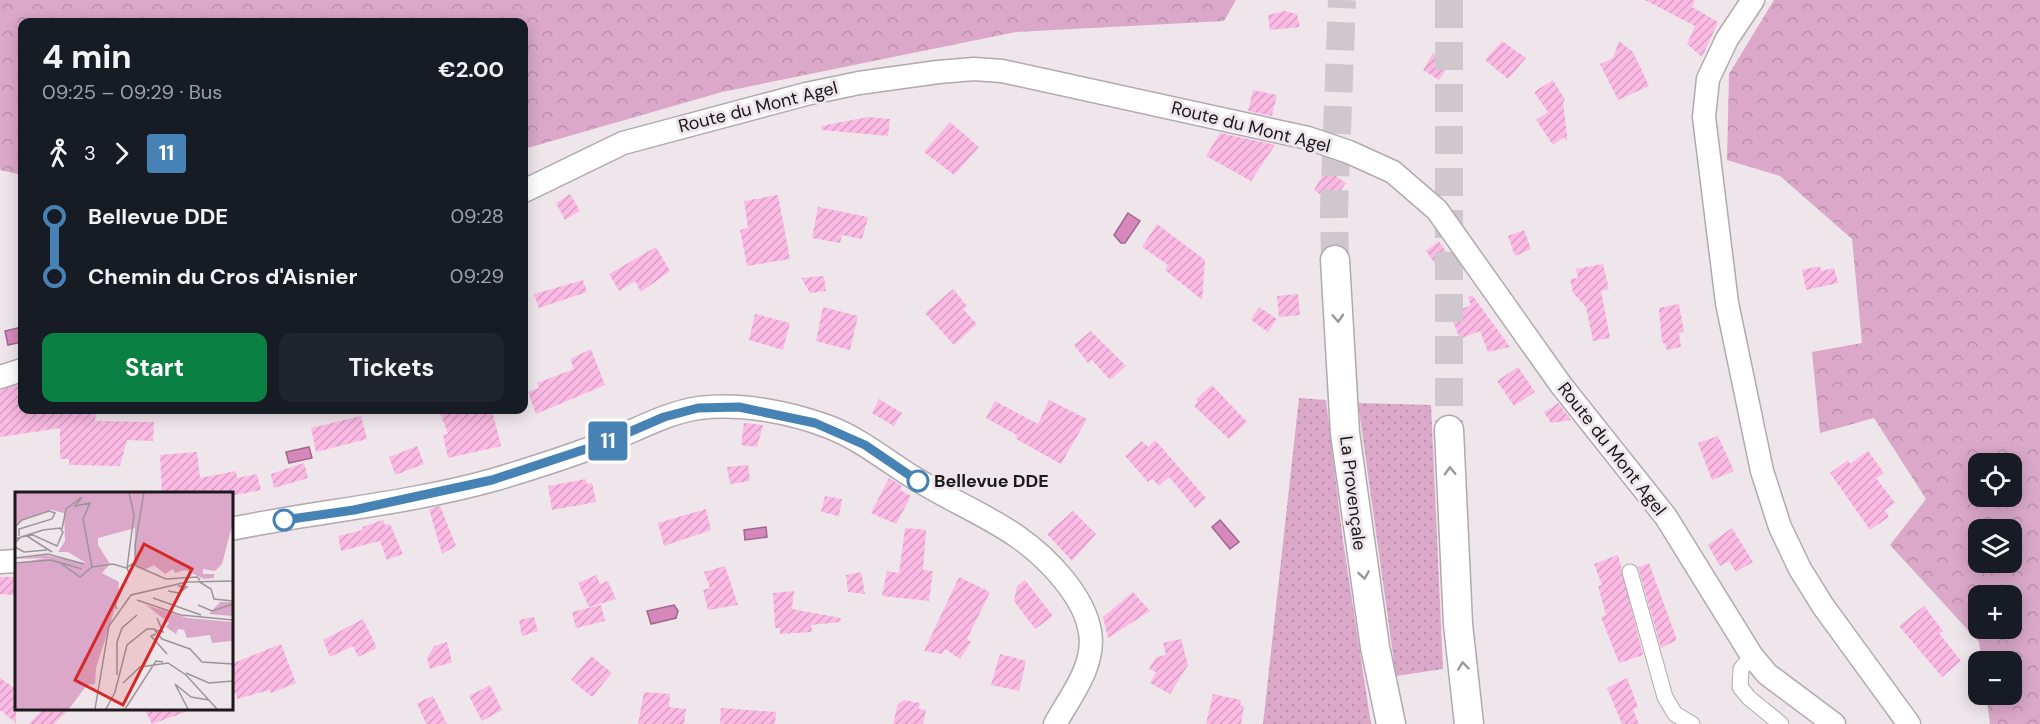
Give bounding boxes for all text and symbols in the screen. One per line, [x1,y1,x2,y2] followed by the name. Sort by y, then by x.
[42,35,132,78] text: 4 min
[438,55,504,84] text: €2.00
[676,76,840,138] street label: Route du Mont Agel
[42,79,222,105] text: 09:25 – 09:29 · Bus
[1169,96,1333,158] street label: Route du Mont Agel
[42,137,75,170] icon: walk
[105,137,138,170] icon: forward
[159,139,174,167] text: 11
[84,140,96,166] text: 3
[88,202,228,231] text: Bellevue DDE
[450,203,504,229] text: 09:28
[88,262,358,291] text: Chemin du Cros d'Aisnier
[450,263,504,289] text: 09:29
[1331,314,1344,323] one-way arrow
[42,333,267,402] button: Start
[279,333,504,402] button: Tickets
[1552,377,1672,521] street label: Route du Mont Agel
[581,422,635,460] line badge: 11
[600,427,616,455] text: 11
[1334,434,1372,552] street label: La Provençale
[1968,453,2022,705] map controls
[1968,453,2022,507] button: locate
[1444,467,1456,476] one-way arrow
[934,469,1049,493] place label: Bellevue DDE
[907,470,929,492] marker: Bellevue DDE
[15,492,232,709] inset map
[273,509,295,531] unlabelled marker
[1968,519,2022,573] button: layers
[1358,570,1370,579] one-way arrow
[1968,585,2022,639] button: +
[1968,651,2022,705] button: −
[1457,661,1469,670] one-way arrow

